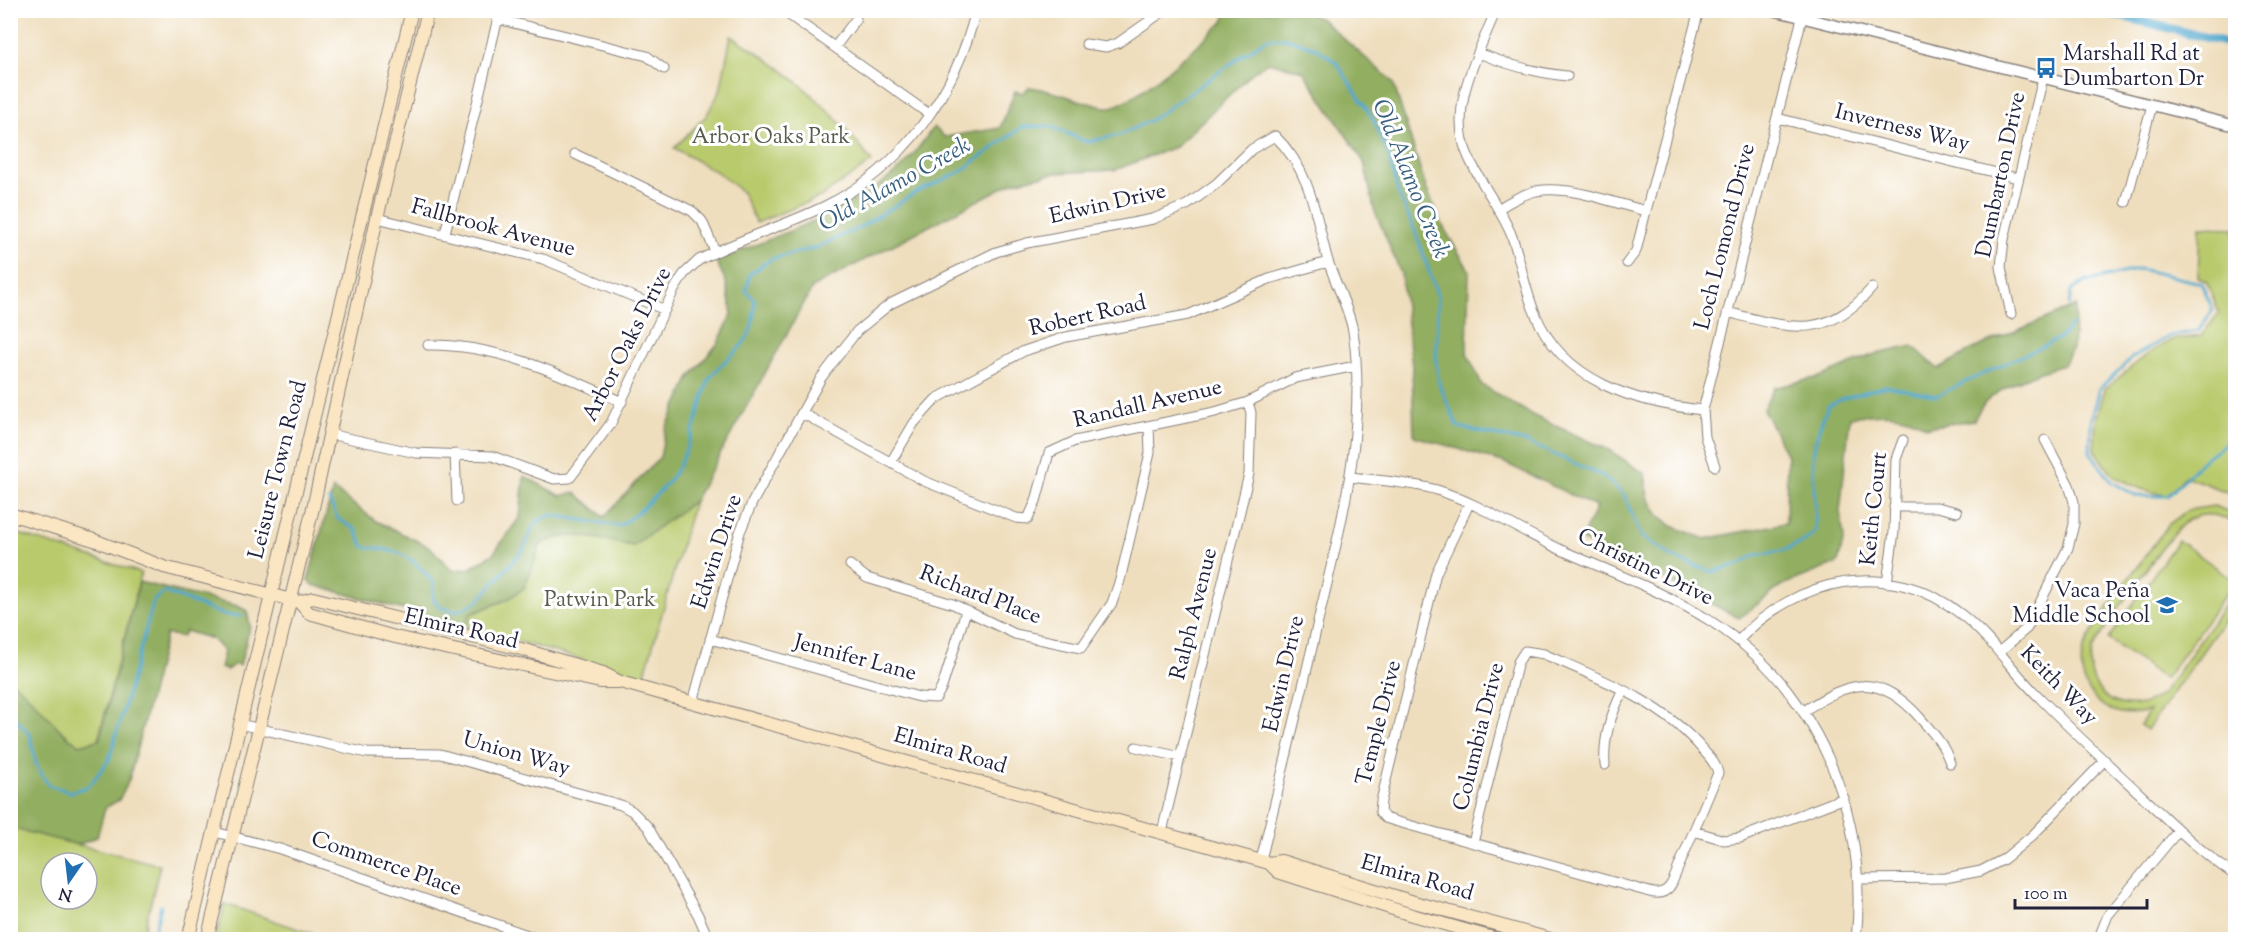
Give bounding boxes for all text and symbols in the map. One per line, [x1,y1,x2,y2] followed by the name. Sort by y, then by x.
[2063,39,2204,96] place label: Marshall Rd at Dumbarton Dr
[2034,56,2058,80] bus stop icon: Marshall Rd at Dumbarton Dr
[1969,89,2035,261] street label: Dumbarton Drive
[1363,94,1457,264] water label: Old Alamo Creek
[1831,97,1973,161] street label: Inverness Way
[692,122,850,154] park label: Arbor Oaks Park
[813,129,977,241] water label: Old Alamo Creek
[1687,141,1765,333] street label: Loch Lomond Drive
[1047,176,1169,234] street label: Edwin Drive
[407,192,579,266] street label: Fallbrook Avenue
[575,262,681,428] street label: Arbor Oaks Drive
[1026,288,1150,346] street label: Robert Road
[1070,372,1226,438] street label: Randall Avenue
[241,377,317,563] street label: Leisure Town Road
[1853,450,1897,567] street label: Keith Court
[684,491,752,613] street label: Edwin Drive
[1571,521,1719,615] street label: Christine Drive
[1163,545,1227,683] street label: Ralph Avenue
[914,558,1046,634] street label: Richard Place
[2012,576,2150,633] place label: Vaca Peña Middle School
[544,585,656,617] park label: Patwin Park
[2155,593,2179,617] school or university icon: Vaca Peña Middle School
[401,601,521,659] street label: Elmira Road
[1256,613,1314,735] street label: Edwin Drive
[789,627,920,691] street label: Jennifer Lane
[2012,639,2104,733] street label: Keith Way
[1349,657,1411,789] street label: Temple Drive
[1446,660,1514,814] street label: Columbia Drive
[890,721,1010,783] street label: Elmira Road
[458,724,574,786] street label: Union Way
[306,824,466,906] street label: Commerce Place
[1357,848,1477,910] street label: Elmira Road
[39,851,99,911] north arrow
[2015,872,2147,910] scale bar
[57,880,75,906] text: N
[2024,882,2068,908] text: 100 m

